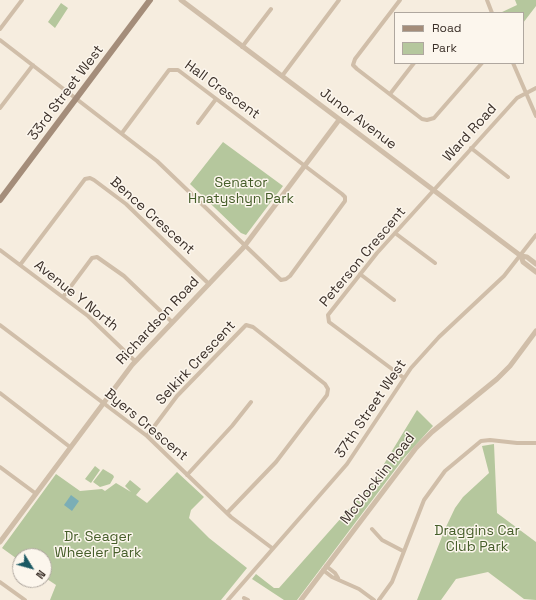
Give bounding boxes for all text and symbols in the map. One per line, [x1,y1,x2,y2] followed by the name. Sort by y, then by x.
[394,12,524,64] legend
[432,20,461,36] text: Road
[432,40,457,56] text: Park
[25,42,107,144] street label: 33rd Street West
[181,57,263,123] street label: Hall Crescent
[316,85,400,153] street label: Junor Avenue
[440,101,500,165] street label: Ward Road
[106,174,198,258] street label: Bence Crescent
[188,175,294,208] park label: Senator Hnatyshyn Park
[316,204,410,310] street label: Peterson Crescent
[31,257,121,335] street label: Avenue Y North
[113,274,203,368] street label: Richardson Road
[153,317,239,409] street label: Selkirk Crescent
[332,356,410,462] street label: 37th Street West
[101,385,191,465] street label: Byers Crescent
[337,430,419,528] street label: McClocklin Road
[434,523,520,556] park label: Draggins Car Club Park
[54,529,142,562] park label: Dr. Seager Wheeler Park
[12,548,52,588] north arrow
[33,567,49,582] text: N

